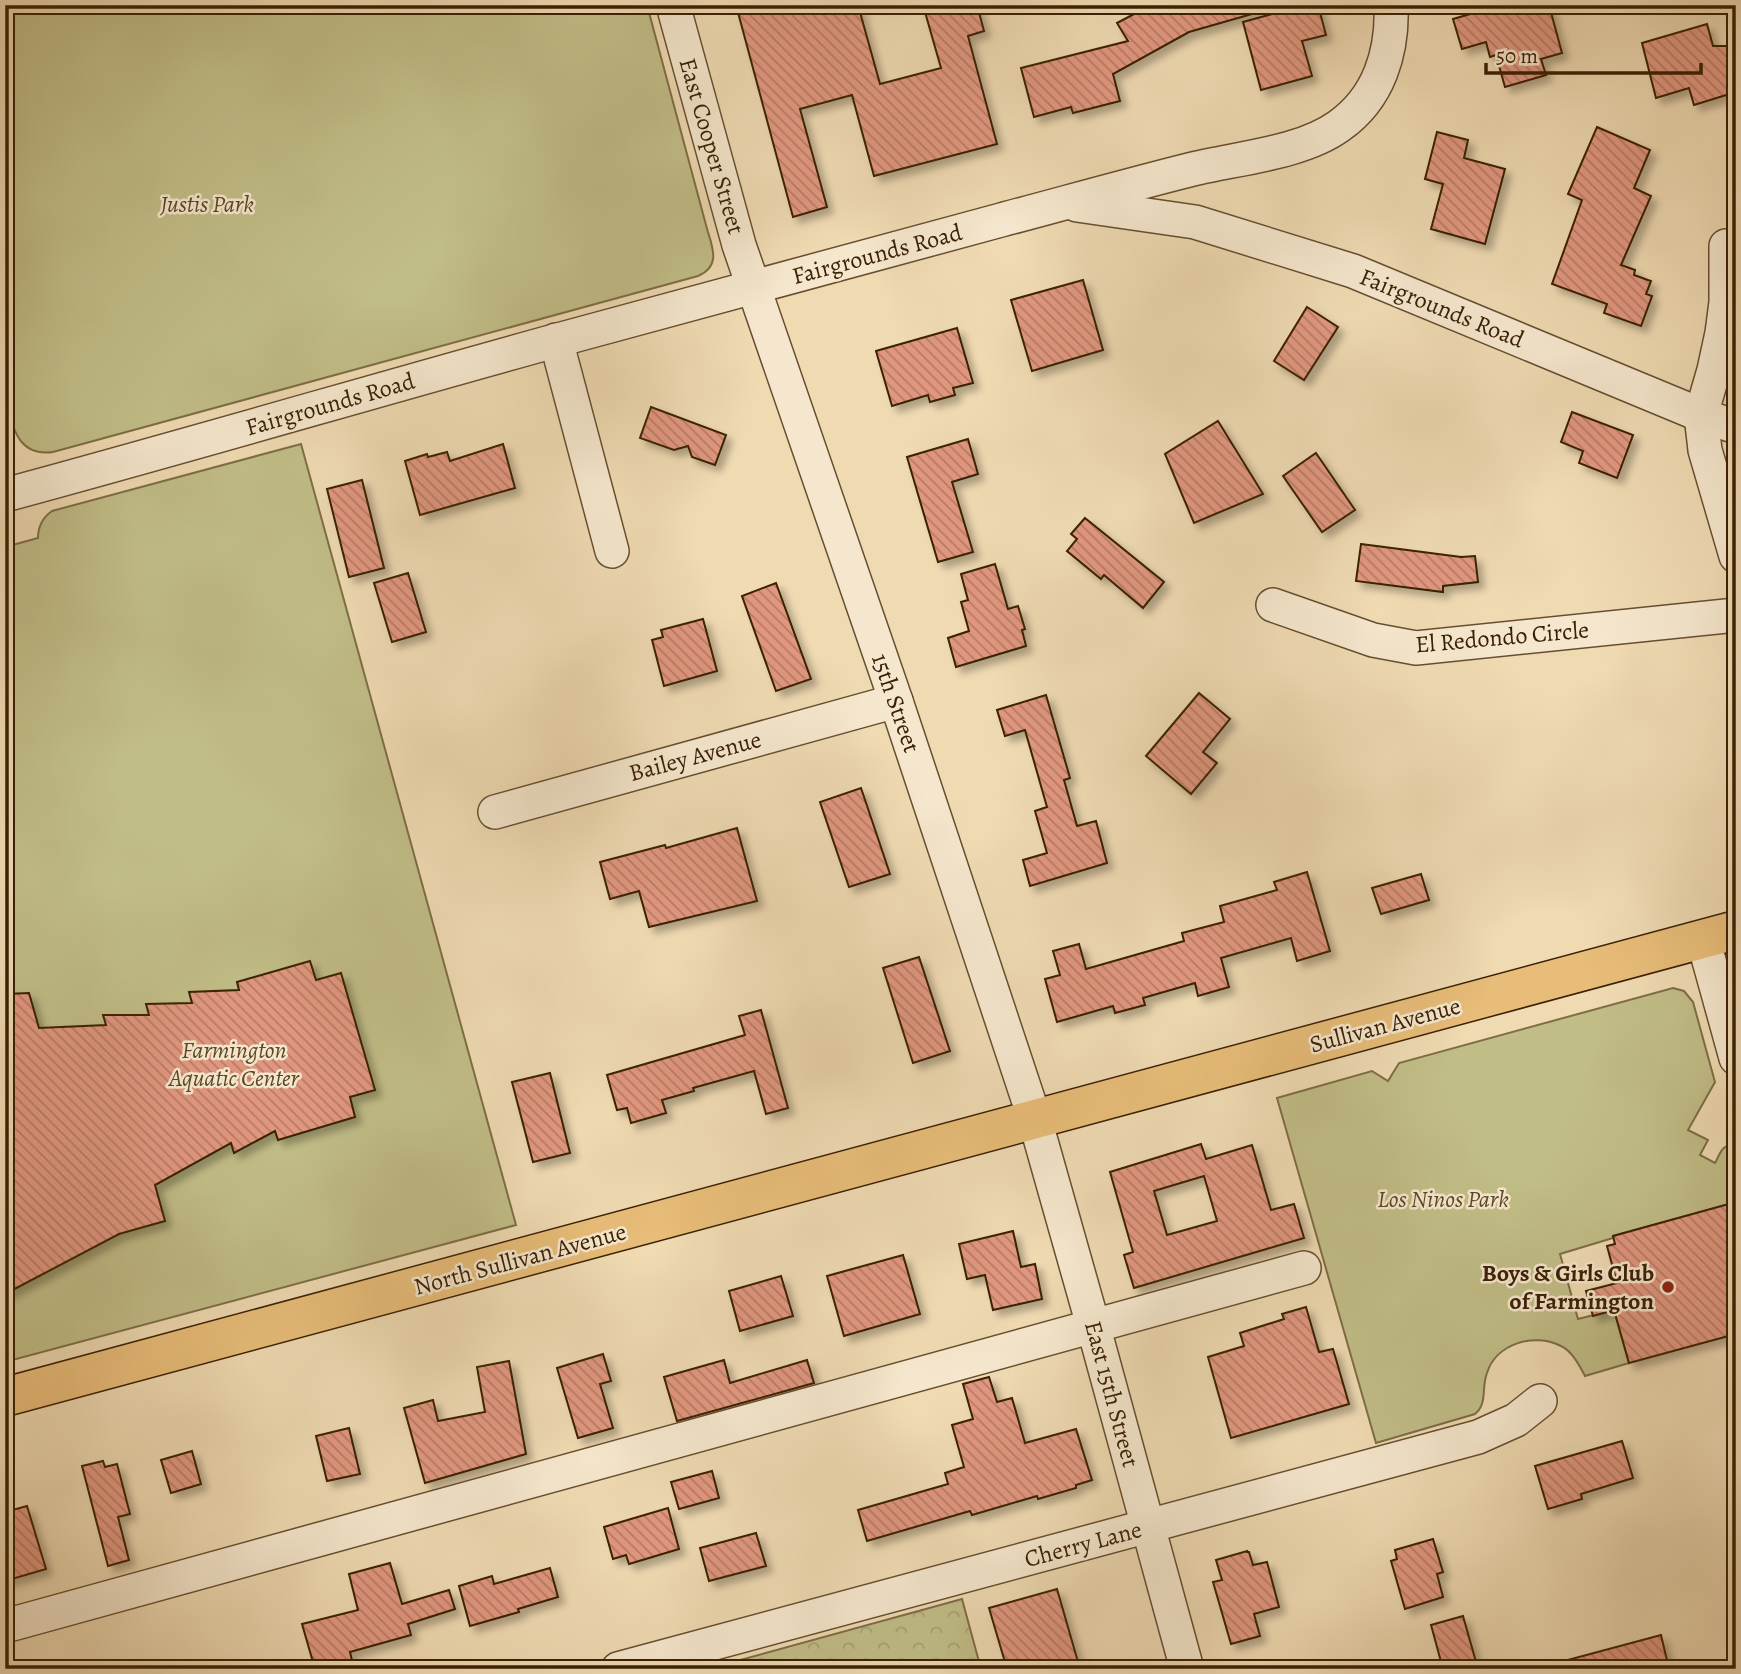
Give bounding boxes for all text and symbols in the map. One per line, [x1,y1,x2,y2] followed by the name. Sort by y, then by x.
[1486,32,1701,76] scale bar
[1496,42,1538,70] text: 50 m
[672,54,752,238] street label: East Cooper Street
[159,188,254,220] park label: Justis Park
[788,216,966,292] street label: Fairgrounds Road
[1355,260,1529,356] street label: Fairgrounds Road
[242,365,418,443] street label: Fairgrounds Road
[1414,613,1590,661] street label: El Redondo Circle
[864,649,928,757] street label: 15th Street
[625,723,765,789] street label: Bailey Avenue
[1306,989,1464,1061] street label: Sullivan Avenue
[167,1034,300,1094] park label: Farmington Aquatic Center
[1377,1183,1509,1215] park label: Los Ninos Park
[410,1215,630,1303] street label: North Sullivan Avenue
[1482,1257,1655,1317] place label: Boys & Girls Club of Farmington
[1660,1279,1676,1295] marker: Boys & Girls Club of Farmington
[1077,1317,1147,1471] street label: East 15th Street
[1021,1513,1145,1575] street label: Cherry Lane

